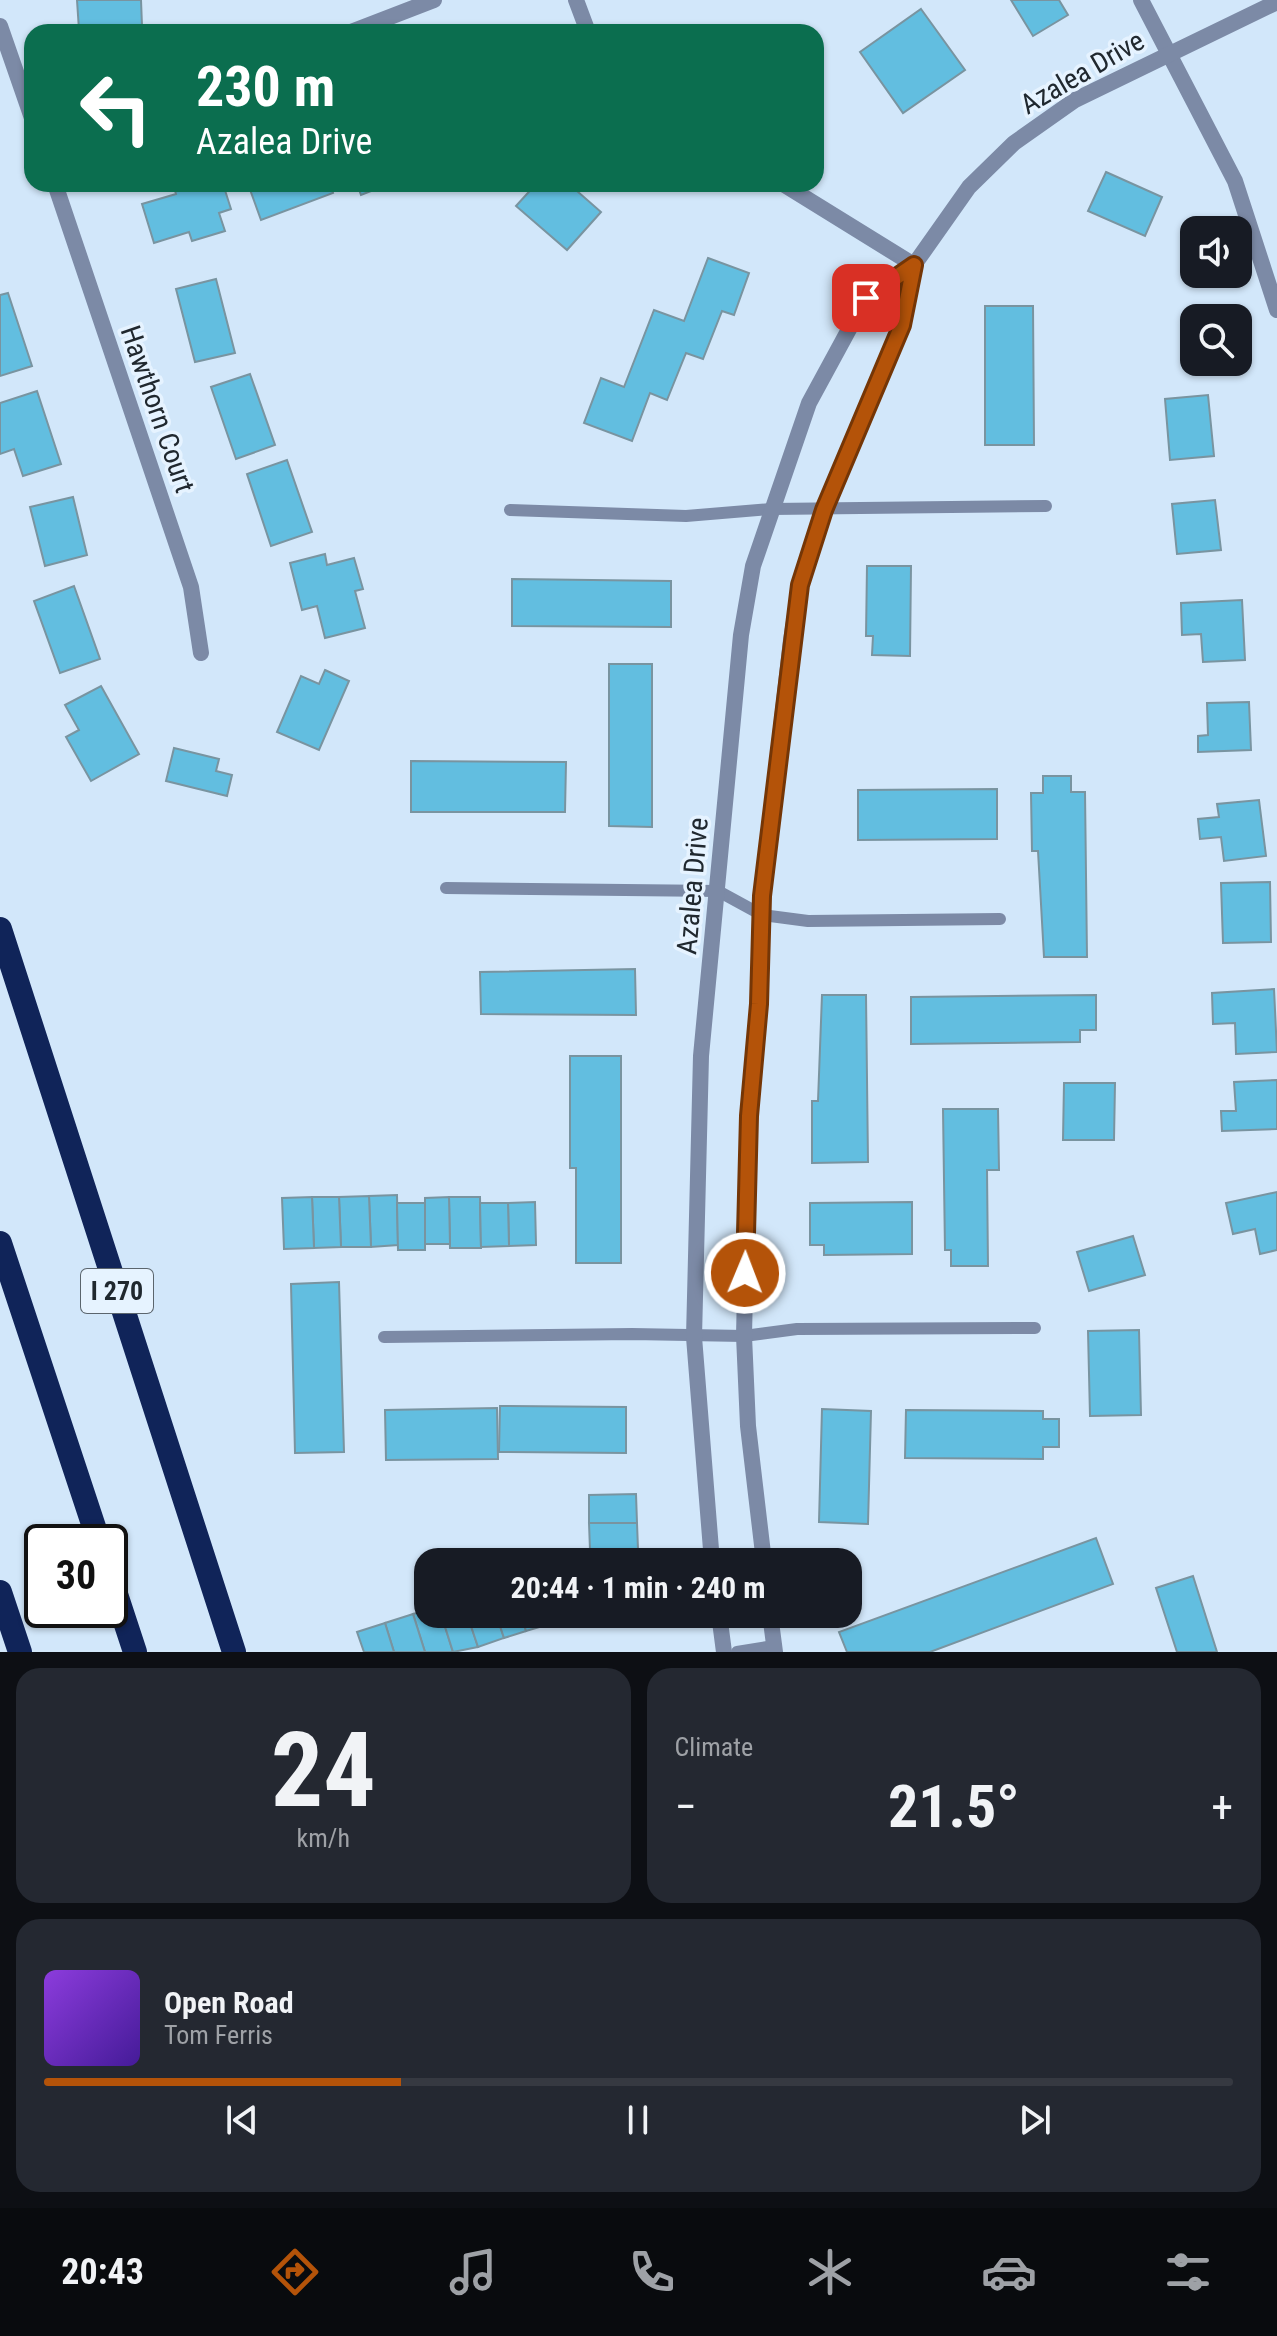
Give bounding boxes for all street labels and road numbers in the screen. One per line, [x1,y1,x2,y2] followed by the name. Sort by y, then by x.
[1015,24,1150,121] street label: Azalea Drive
[114,321,202,497] street label: Hawthorn Court
[670,816,715,956] street label: Azalea Drive
[81,1269,153,1313] road number: I 270

